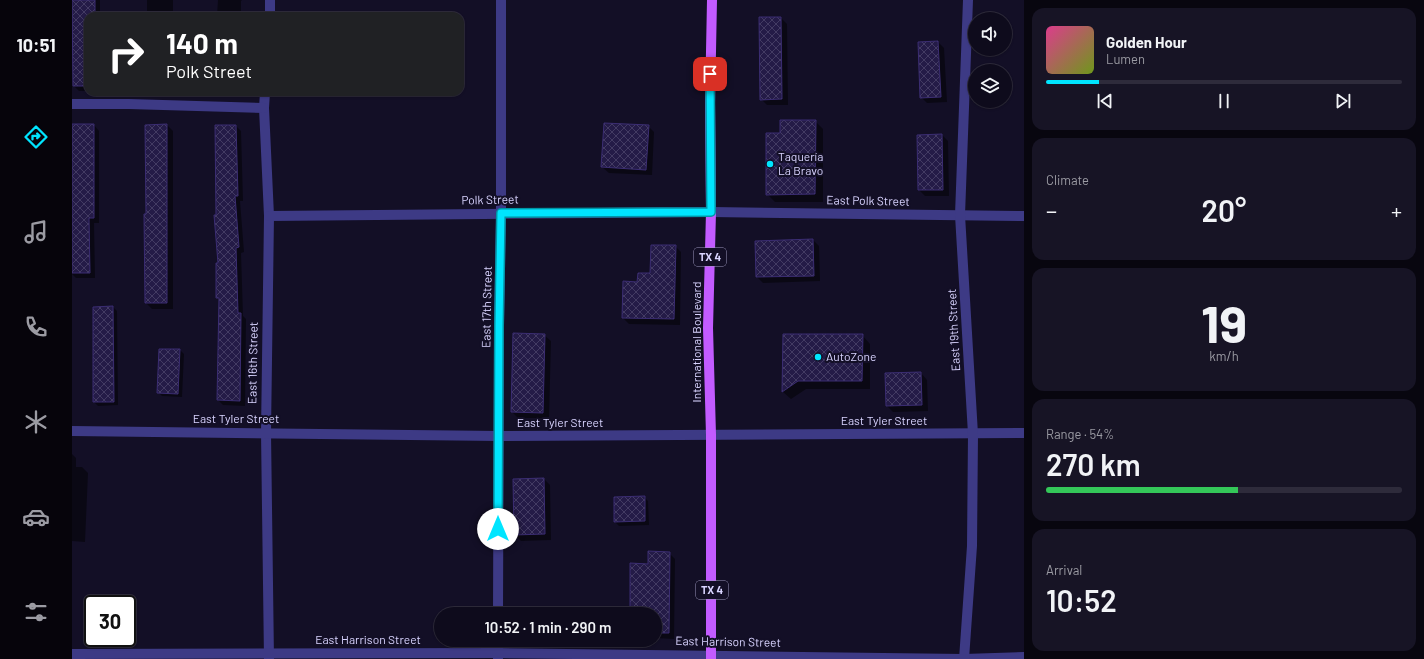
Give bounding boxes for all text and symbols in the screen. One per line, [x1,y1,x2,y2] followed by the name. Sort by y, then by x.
[968,12,1012,108] map controls
[968,12,1012,56] button: sound
[166,26,238,60] text: 140 m
[100,28,152,80] icon: right
[1106,33,1187,51] text: Golden Hour
[16,34,56,56] text: 10:51
[1106,51,1145,67] text: Lumen
[693,57,727,91] pin
[166,60,252,82] text: Polk Street
[699,63,721,85] icon: arrive
[968,64,1012,108] button: layers
[1094,90,1116,112] icon: previous
[1213,90,1235,112] icon: pause
[1332,90,1354,112] icon: next
[22,123,50,151] icon: directions
[778,149,823,177] place label: Taquería La Bravo
[765,159,775,169] marker: Taquería La Bravo
[1046,172,1089,188] text: Climate
[461,192,519,206] street label: Polk Street
[826,192,910,208] street label: East Polk Street
[1202,192,1246,228] text: 20°
[1046,197,1057,223] text: −
[1391,197,1402,223] text: +
[22,218,50,246] icon: music
[694,248,726,266] road number: TX 4
[478,266,494,348] street label: East 17th Street
[689,282,703,402] street label: International Boulevard
[944,289,962,372] street label: East 19th Street
[1201,291,1247,353] text: 19
[22,313,50,341] icon: phone
[244,322,260,404] street label: East 16th Street
[1209,348,1239,364] text: km/h
[826,349,876,363] place label: AutoZone
[813,352,823,362] marker: AutoZone
[22,408,50,436] icon: climate
[193,411,279,425] street label: East Tyler Street
[841,413,927,427] street label: East Tyler Street
[517,415,603,429] street label: East Tyler Street
[1046,426,1114,442] text: Range · 54%
[1046,446,1141,482] text: 270 km
[22,503,50,531] icon: car
[477,508,519,550] position arrow
[1046,562,1082,578] text: Arrival
[696,581,728,599] road number: TX 4
[1046,582,1117,618] text: 10:52
[84,595,136,647] speed limit sign: 30
[22,598,50,626] icon: filters
[485,618,611,636] text: 10:52 · 1 min · 290 m
[315,632,421,646] street label: East Harrison Street
[675,633,781,649] street label: East Harrison Street

